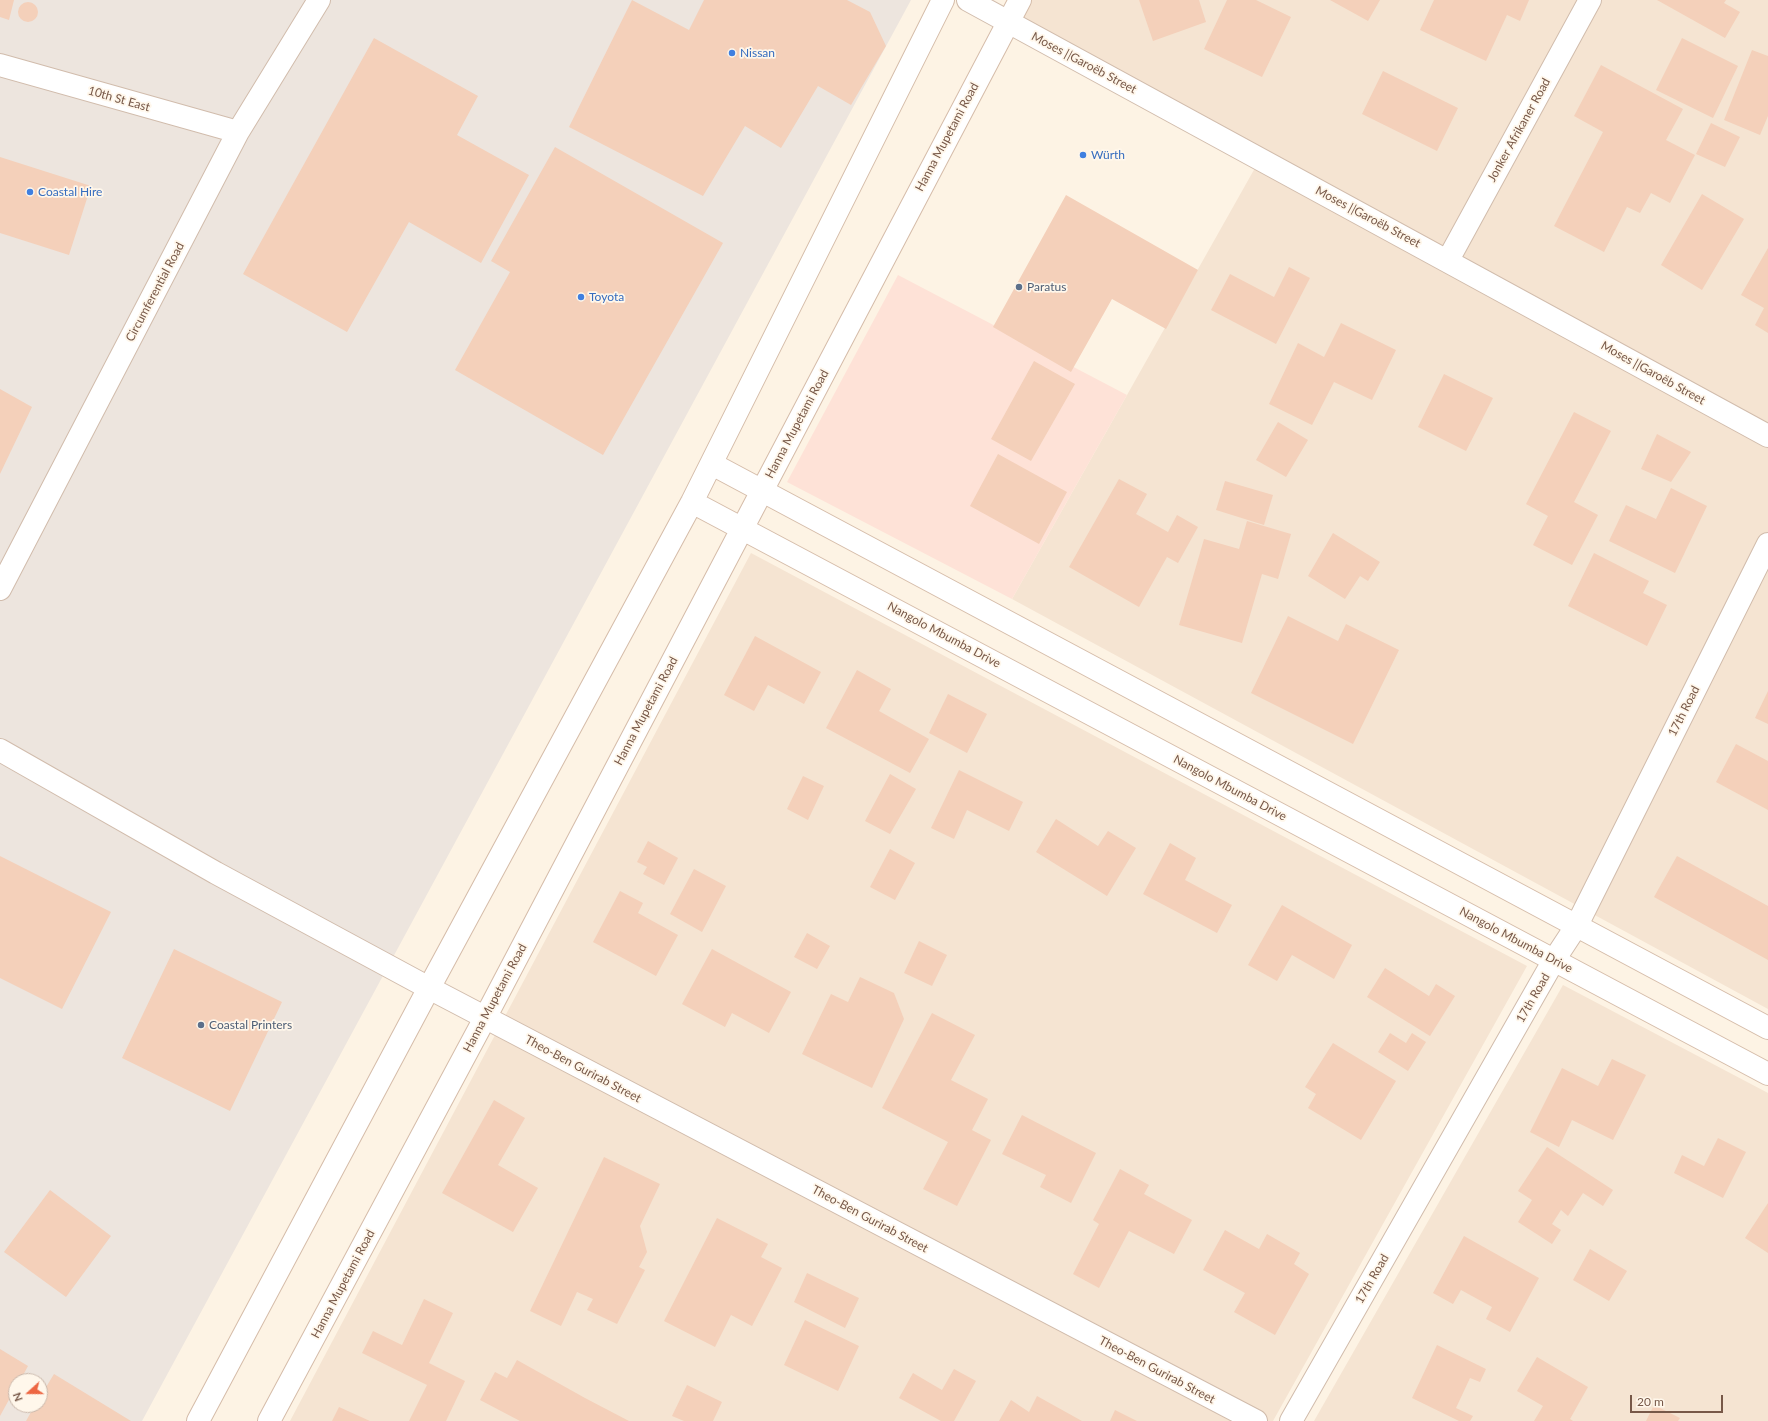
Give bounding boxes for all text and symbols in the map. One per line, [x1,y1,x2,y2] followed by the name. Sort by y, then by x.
[1029,29,1139,97] street label: Moses ǁGaroëb Street
[740,46,775,60] place label: Nissan
[727,48,737,58] marker: Nissan
[1484,76,1554,184] street label: Jonker Afrikaner Road
[912,80,982,194] street label: Hanna Mupetami Road
[86,83,152,115] street label: 10th St East
[1091,148,1125,162] place label: Würth
[1078,150,1088,160] marker: Würth
[1313,183,1423,251] street label: Moses ǁGaroëb Street
[38,185,102,199] place label: Coastal Hire
[25,187,35,197] marker: Coastal Hire
[123,240,187,344] street label: Circumferential Road
[1027,280,1066,294] place label: Paratus
[1014,282,1024,292] marker: Paratus
[589,290,624,304] place label: Toyota
[576,292,586,302] marker: Toyota
[1598,338,1708,408] street label: Moses ǁGaroëb Street
[762,367,832,481] street label: Hanna Mupetami Road
[885,599,1003,671] street label: Nangolo Mbumba Drive
[611,654,681,768] street label: Hanna Mupetami Road
[1665,683,1703,739] street label: 17th Road
[1171,752,1289,824] street label: Nangolo Mbumba Drive
[1457,904,1575,976] street label: Nangolo Mbumba Drive
[460,941,530,1055] street label: Hanna Mupetami Road
[1513,971,1553,1025] street label: 17th Road
[209,1018,292,1032] place label: Coastal Printers
[196,1020,206,1030] marker: Coastal Printers
[523,1032,643,1106] street label: Theo-Ben Gurirab Street
[810,1182,930,1256] street label: Theo-Ben Gurirab Street
[308,1227,378,1341] street label: Hanna Mupetami Road
[1352,1252,1392,1306] street label: 17th Road
[1097,1333,1217,1407] street label: Theo-Ben Gurirab Street
[8,1373,48,1413] north arrow
[1632,1387,1725,1413] scale bar
[10,1391,25,1403] text: N
[1637,1394,1664,1409] text: 20 m

